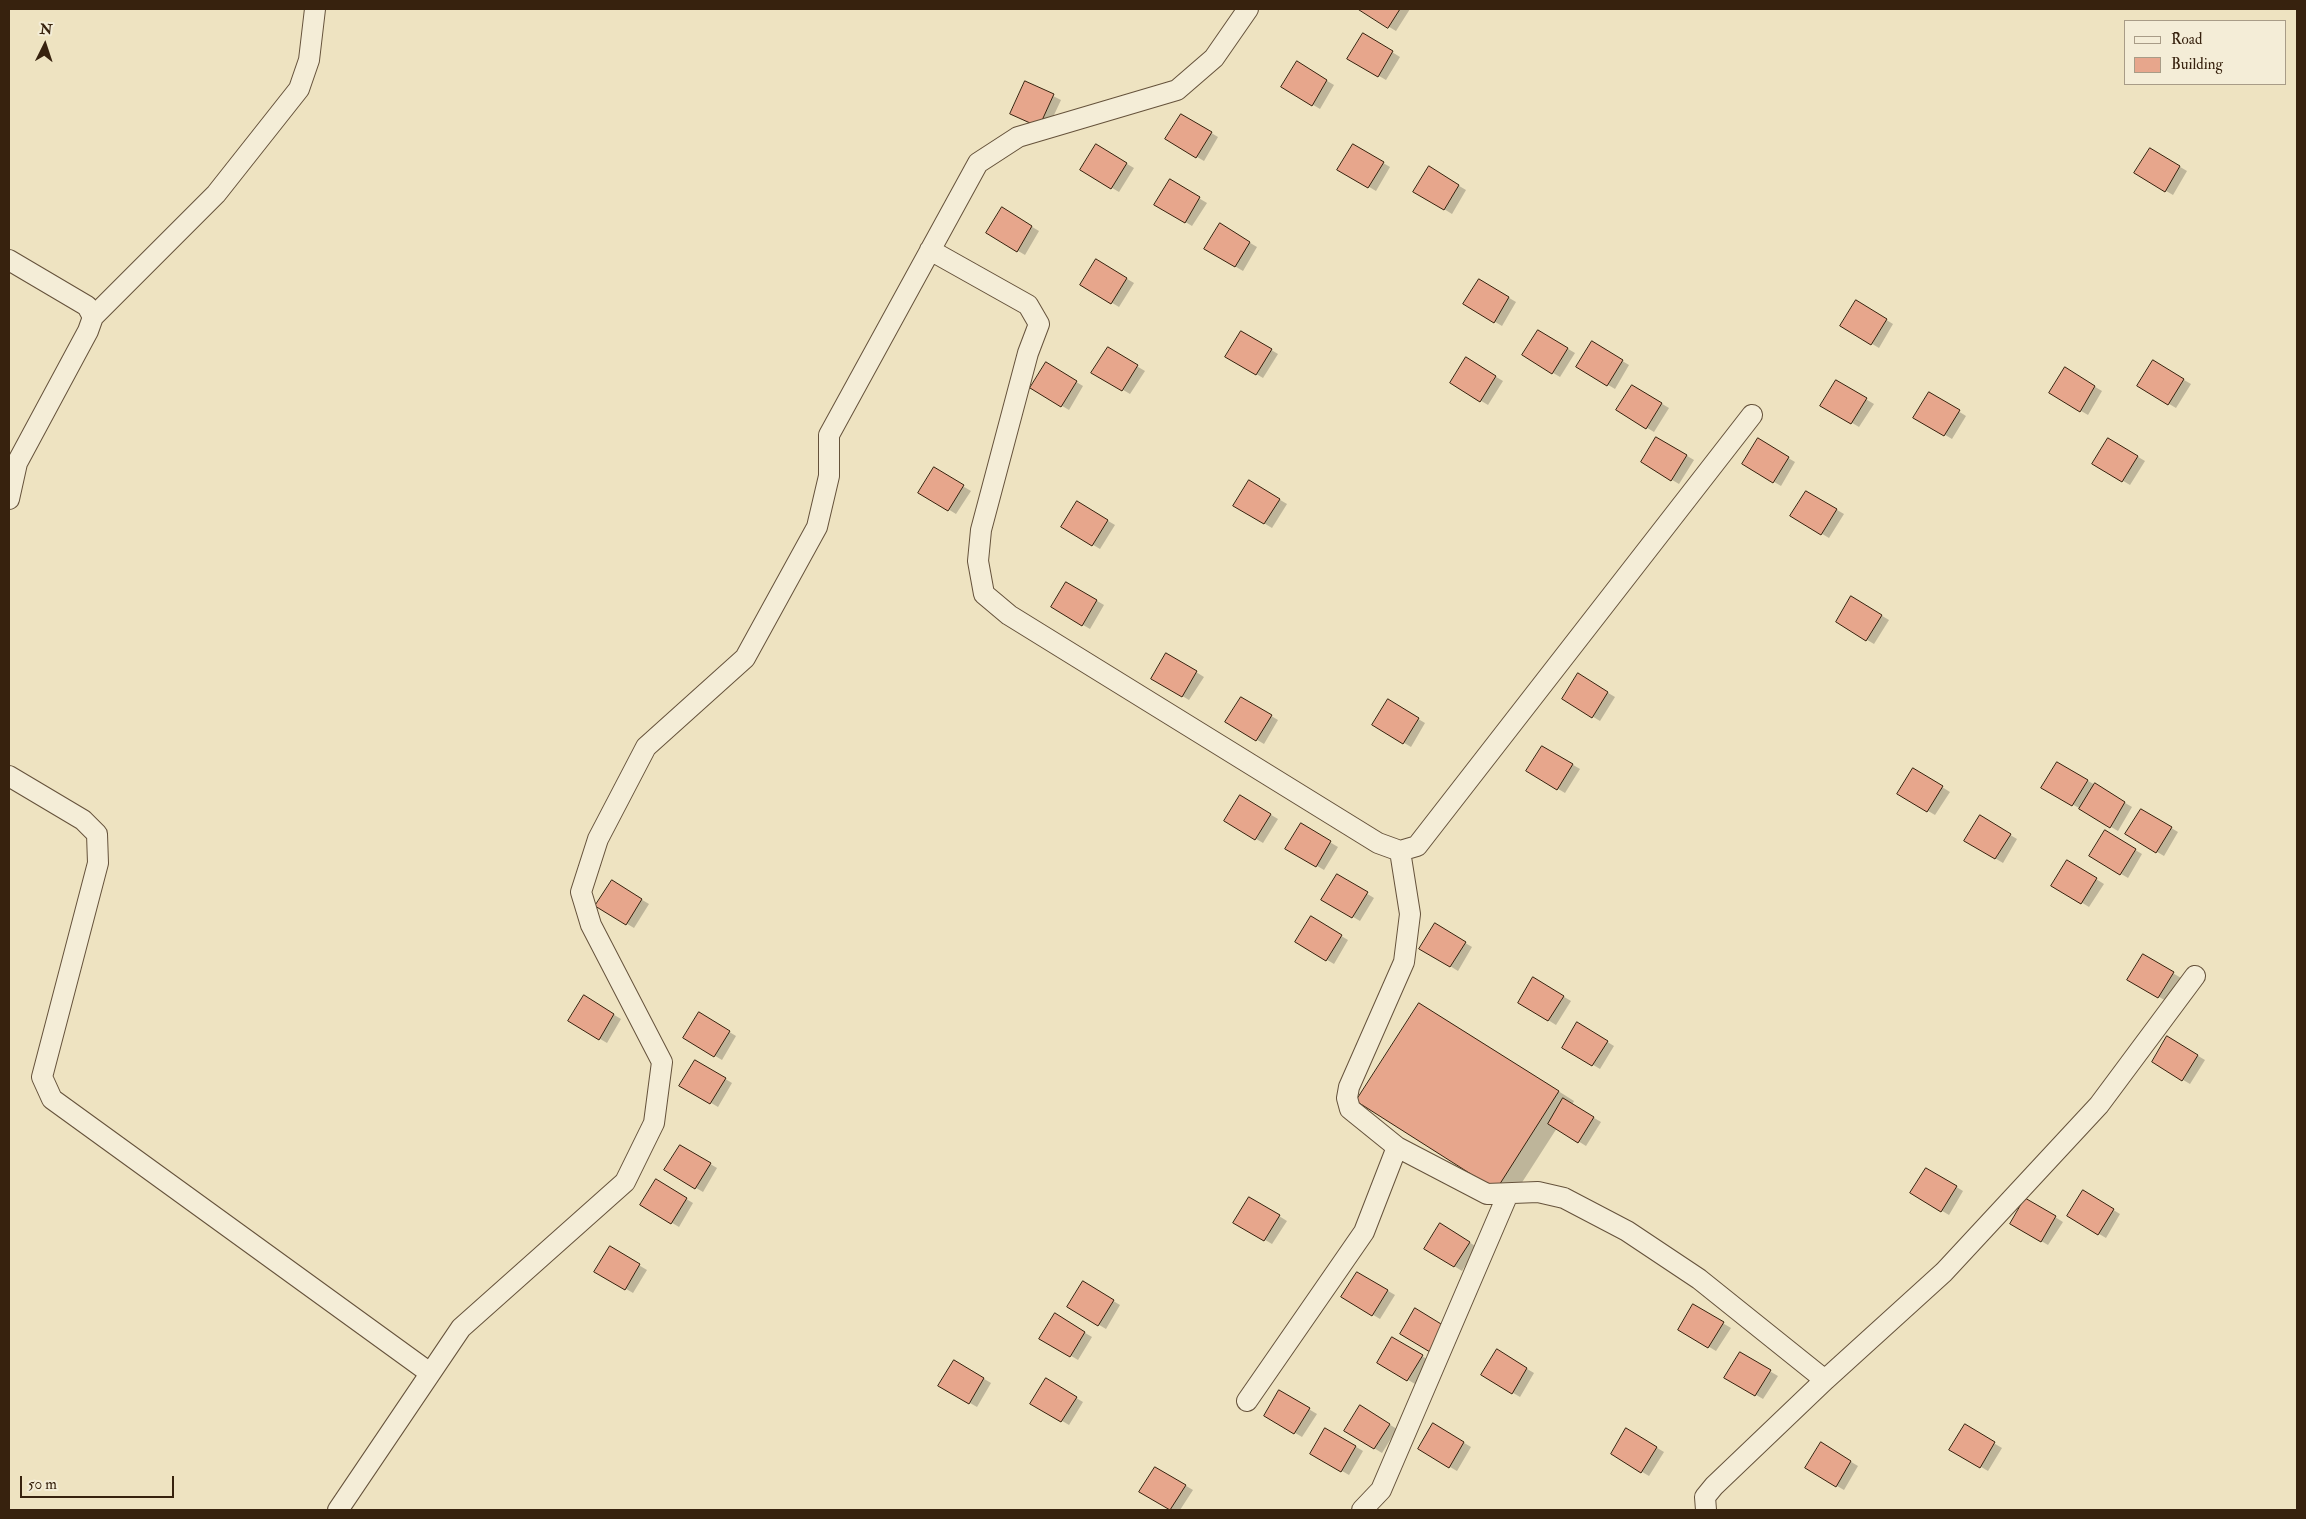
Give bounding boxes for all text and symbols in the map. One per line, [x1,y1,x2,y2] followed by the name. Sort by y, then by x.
[20,20,70,70] north arrow
[2124,20,2286,85] legend
[39,21,53,38] text: N
[2171,30,2202,49] text: Road
[2171,55,2223,74] text: Building
[22,1466,176,1498] scale bar
[28,1475,57,1494] text: 50 m

